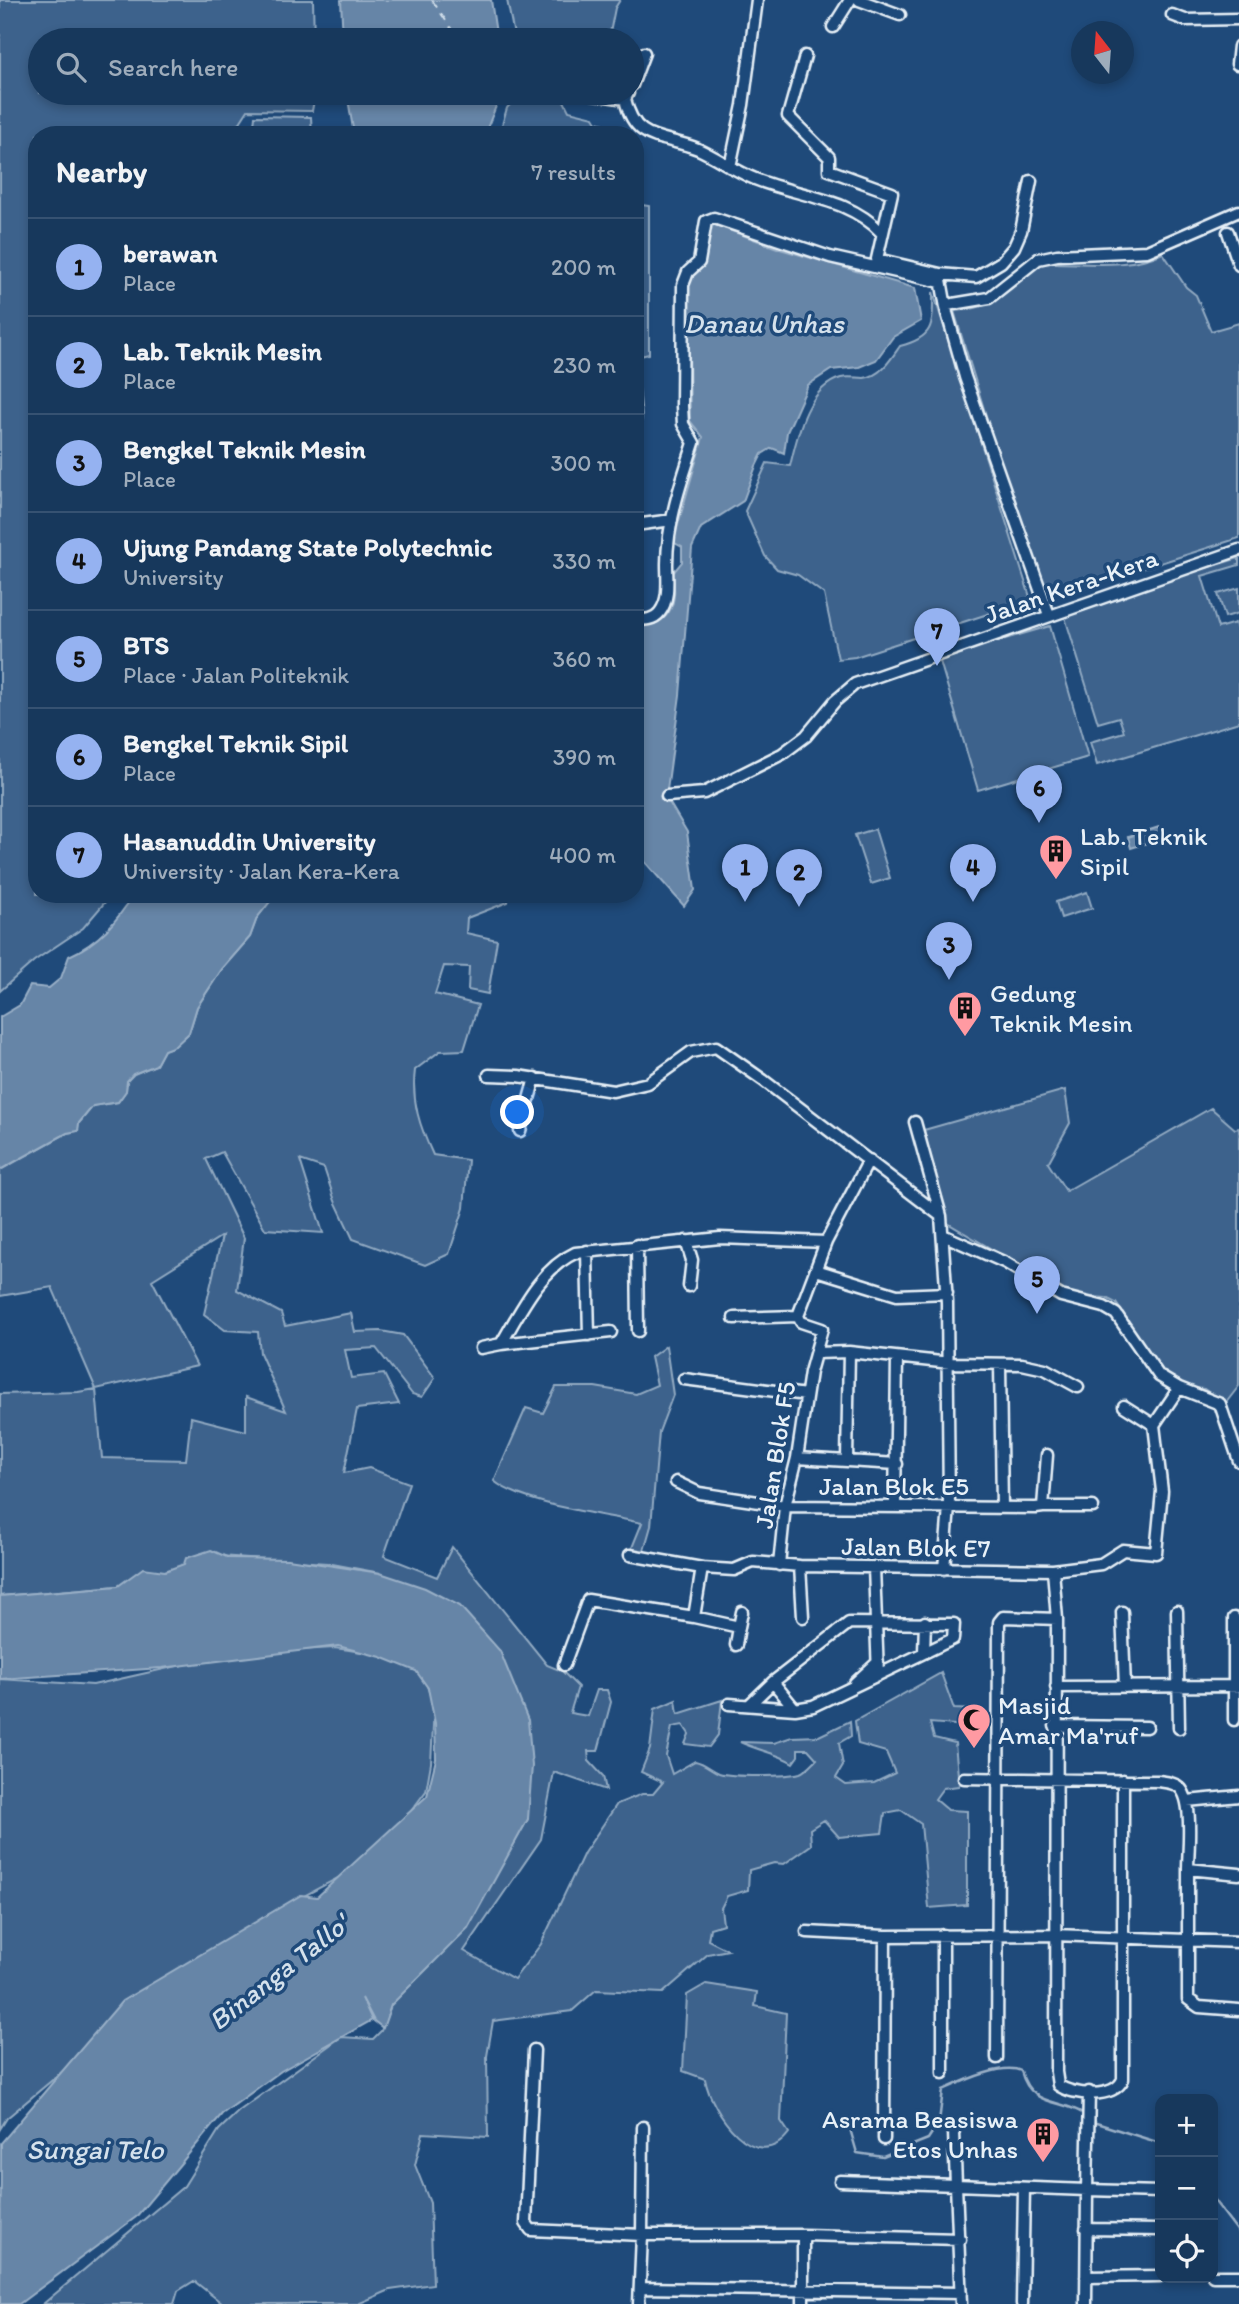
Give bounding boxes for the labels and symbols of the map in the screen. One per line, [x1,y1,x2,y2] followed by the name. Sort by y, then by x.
[1071,21,1134,84] north arrow
[684,306,846,340] water label: Danau Unhas
[980,541,1162,631] street label: Jalan Kera-Kera
[914,608,960,666] pin: 7
[1016,765,1062,823] pin: 6
[1080,820,1208,882] place label: Lab. Teknik Sipil
[1037,832,1075,881] building icon: Lab. Teknik Sipil
[722,844,768,902] pin: 1
[950,844,996,902] pin: 4
[776,849,822,907] pin: 2
[926,922,972,980] pin: 3
[990,977,1133,1039] place label: Gedung Teknik Mesin
[946,989,984,1038] building icon: Gedung Teknik Mesin
[500,1095,534,1129] your location
[1014,1256,1060,1314] pin: 5
[748,1379,802,1531] street label: Jalan Blok F5
[819,1470,969,1502] street label: Jalan Blok E5
[841,1530,991,1564] street label: Jalan Blok E7
[998,1689,1139,1751] place label: Masjid Amar Ma'ruf
[955,1701,993,1750] mosque icon: Masjid Amar Ma'ruf
[201,1905,358,2037] water label: Binanga Tallo'
[822,2103,1018,2165] place label: Asrama Beasiswa Etos Unhas
[1024,2115,1062,2164] building icon: Asrama Beasiswa Etos Unhas
[27,2132,164,2166] water label: Sungai Telo

